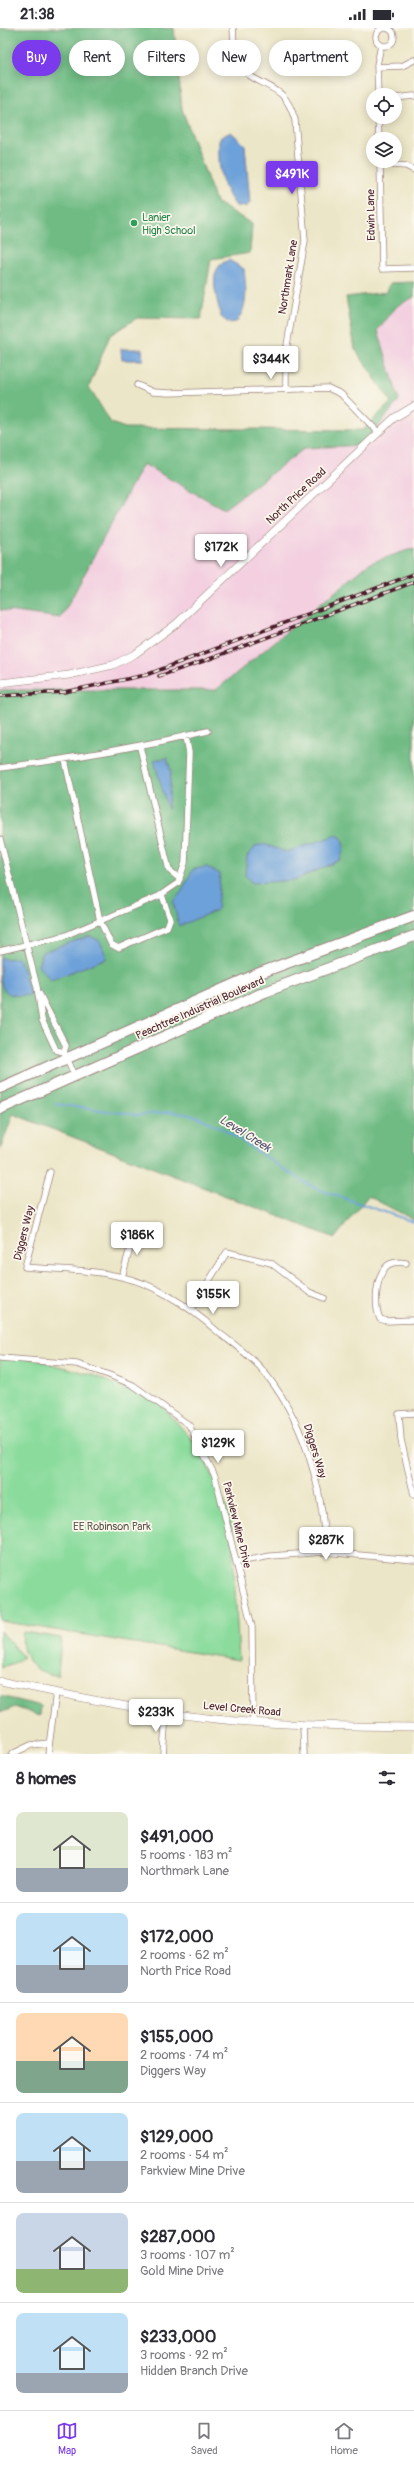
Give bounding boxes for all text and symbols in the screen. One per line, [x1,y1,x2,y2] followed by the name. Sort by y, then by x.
[20,5,54,24] text: 21:38
[12,40,61,76] chip: Buy
[69,40,125,76] chip: Rent
[133,40,199,76] chip: Filters
[207,40,261,76] chip: New
[269,40,362,76] chip: Apartment
[366,88,402,168] map controls
[366,88,402,124] button: locate
[366,132,402,168] button: layers
[264,161,320,195] pin: $491K
[275,166,309,182] text: $491K
[364,189,378,241] street label: Edwin Lane
[142,211,196,237] place label: Lanier High School
[129,218,139,228] marker: Lanier High School
[276,238,300,315] street label: Northmark Lane
[243,346,299,380] pin: $344K
[252,351,290,367] text: $344K
[263,465,329,527] street label: North Price Road
[193,534,249,568] pin: $172K
[204,539,238,555] text: $172K
[134,974,266,1042] street label: Peachtree Industrial Boulevard
[217,1112,274,1156] water label: Level Creek
[11,1204,37,1262] street label: Diggers Way
[109,1222,165,1256] pin: $186K
[120,1227,154,1243] text: $186K
[185,1281,241,1315] pin: $155K
[196,1286,230,1302] text: $155K
[301,1422,329,1480] street label: Diggers Way
[190,1430,246,1464] pin: $129K
[201,1435,235,1451] text: $129K
[220,1480,254,1570] street label: Parkview Mine Drive
[73,1520,151,1533] park label: EE Robinson Park
[298,1527,354,1561] pin: $287K
[308,1532,344,1548] text: $287K
[128,1699,184,1733] pin: $233K
[203,1699,281,1719] street label: Level Creek Road
[138,1704,174,1720] text: $233K
[376,1767,398,1789] icon: filters
[16,1768,76,1789] text: 8 homes
[140,1826,214,1847] text: $491,000
[48,1828,96,1876] icon: home
[140,1847,233,1863] text: 5 rooms · 183 m²
[140,1863,229,1879] text: Northmark Lane
[140,1926,214,1947] text: $172,000
[48,1929,96,1977] icon: home
[140,1947,229,1963] text: 2 rooms · 62 m²
[140,1963,231,1979] text: North Price Road
[140,2026,213,2047] text: $155,000
[48,2029,96,2077] icon: home
[140,2047,228,2063] text: 2 rooms · 74 m²
[140,2063,206,2079] text: Diggers Way
[140,2126,213,2147] text: $129,000
[48,2129,96,2177] icon: home
[140,2147,228,2163] text: 2 rooms · 54 m²
[140,2163,245,2179] text: Parkview Mine Drive
[140,2226,215,2247] text: $287,000
[48,2229,96,2277] icon: home
[140,2247,235,2263] text: 3 rooms · 107 m²
[140,2263,224,2279] text: Gold Mine Drive
[140,2326,216,2347] text: $233,000
[48,2329,96,2377] icon: home
[140,2347,228,2363] text: 3 rooms · 92 m²
[140,2363,248,2379] text: Hidden Branch Drive
[56,2420,78,2457] tab: Map
[190,2420,218,2457] tab: Saved
[330,2420,358,2457] tab: Home

